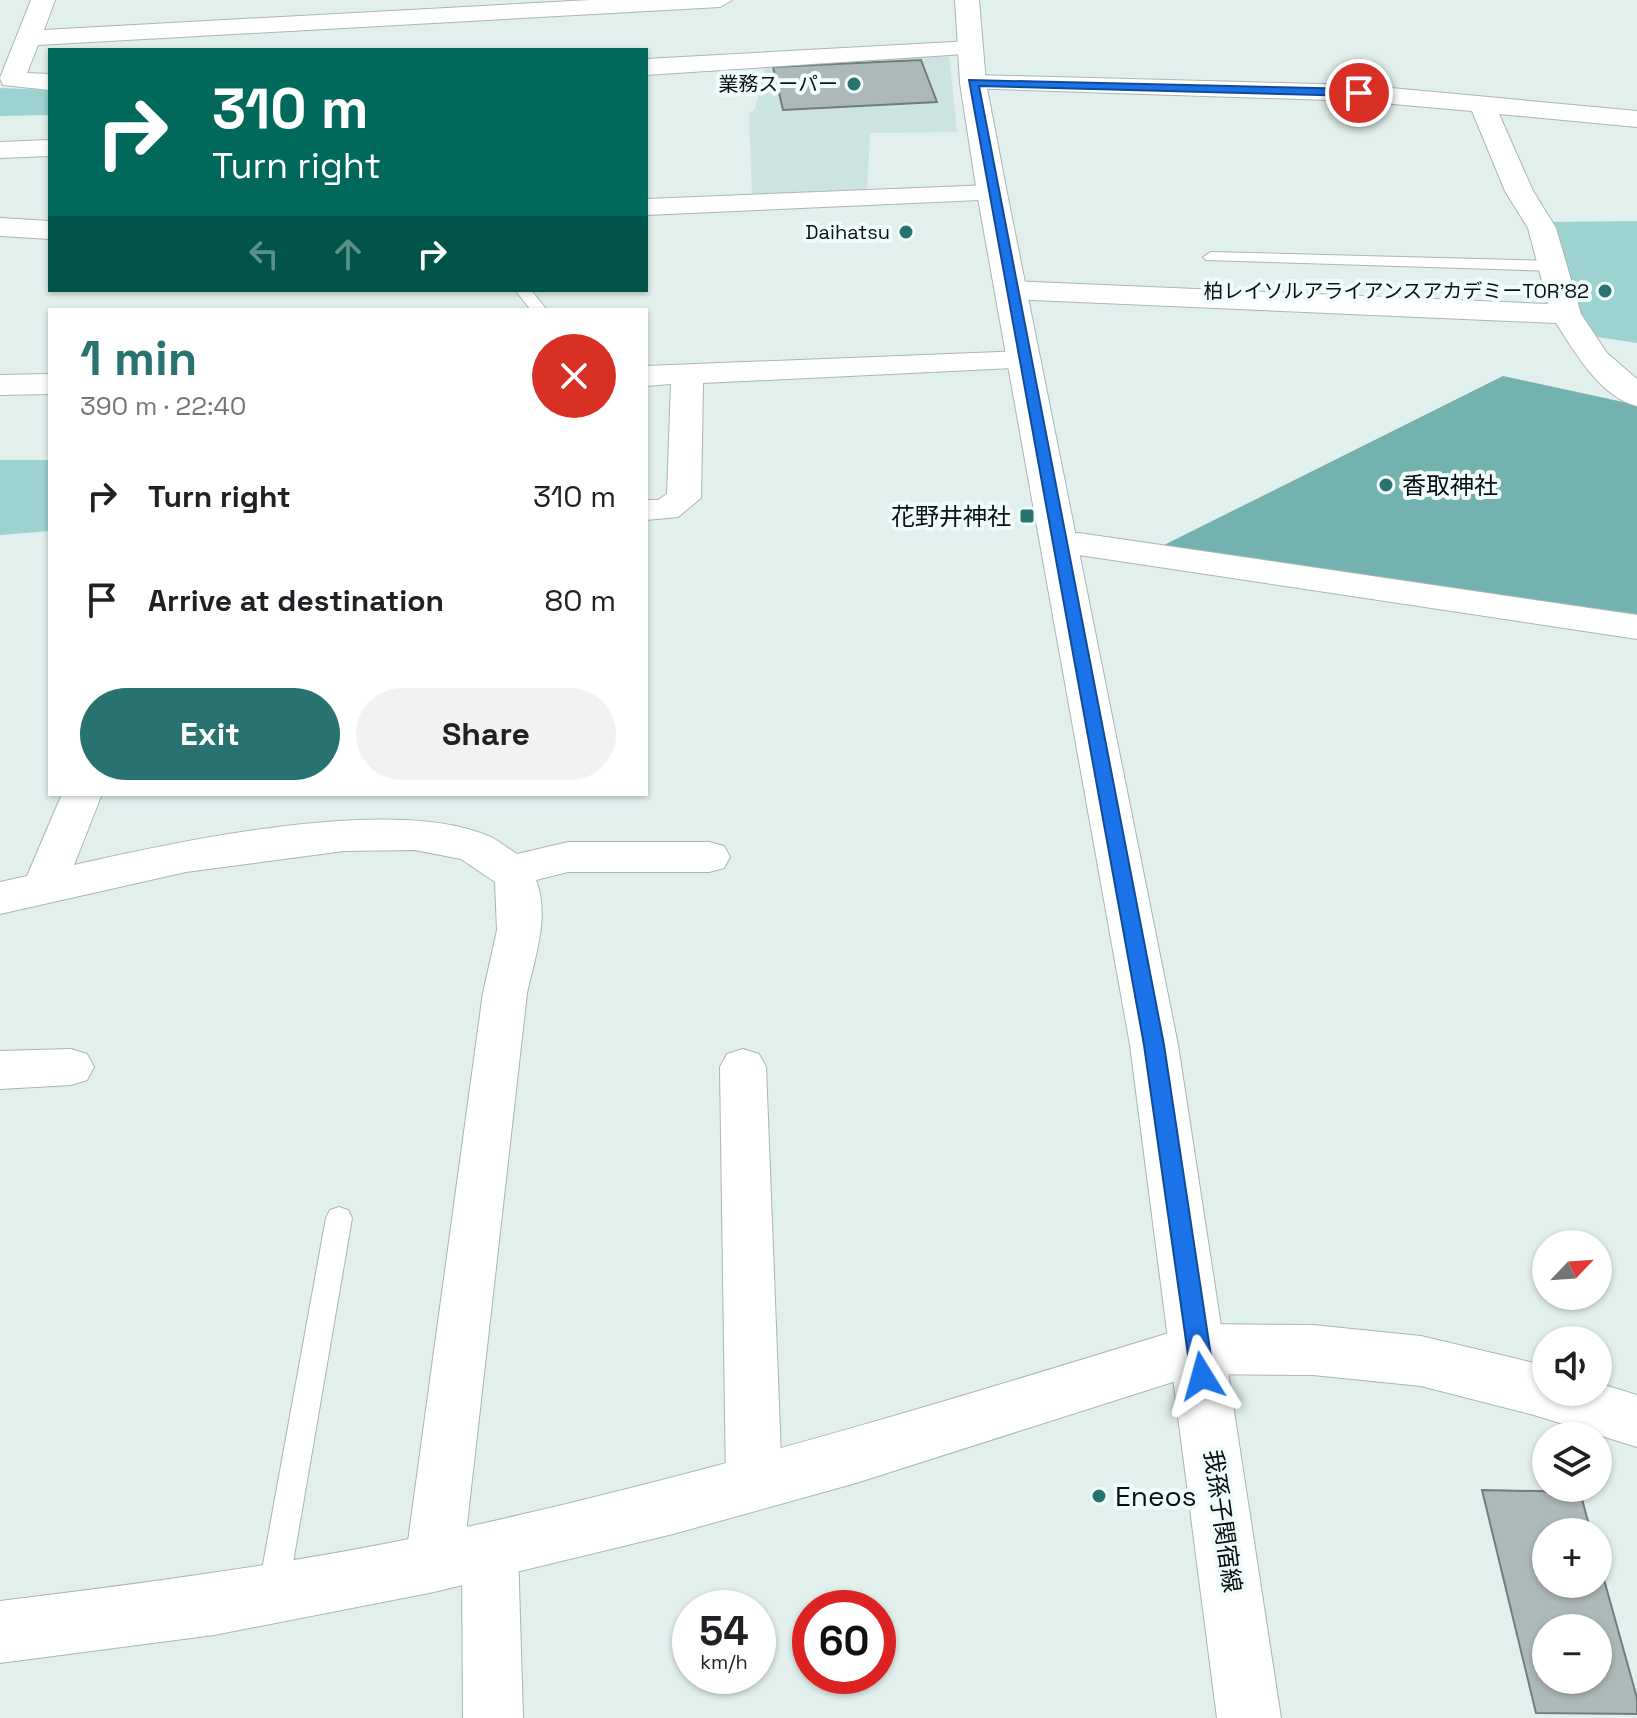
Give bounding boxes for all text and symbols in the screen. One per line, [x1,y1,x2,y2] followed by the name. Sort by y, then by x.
[1325,59,1393,127] pin
[718,71,838,97] place label: 業務スーパー
[1337,71,1381,115] icon: arrive
[212,73,369,144] text: 310 m
[845,75,863,93] marker: 業務スーパー
[80,80,184,184] icon: right
[212,143,381,189] text: Turn right
[805,219,890,245] place label: Daihatsu
[897,223,915,241] marker: Daihatsu
[242,232,286,276] icon: left
[326,232,370,276] icon: ahead
[410,232,454,276] icon: right
[1204,278,1589,304] place label: 柏レイソルアライアンスアカデミーTOR'82
[1596,282,1614,300] marker: 柏レイソルアライアンスアカデミーTOR'82
[80,328,197,389] text: 1 min
[532,334,616,418] button: close
[80,389,246,423] text: 390 m · 22:40
[1402,470,1498,501] place label: 香取神社
[80,474,124,518] icon: right
[1377,476,1395,494] marker: 香取神社
[148,477,291,516] text: Turn right
[533,477,616,516] text: 310 m
[891,501,1011,532] place label: 花野井神社
[1018,507,1036,525] marker: 花野井神社
[80,578,124,622] icon: arrive
[148,581,444,620] text: Arrive at destination
[545,581,616,620] text: 80 m
[80,688,340,780] button: Exit
[356,688,616,780] button: Share
[1532,1230,1612,1310] north arrow
[1532,1230,1612,1694] map controls
[1532,1326,1612,1406] button: sound
[1160,1334,1244,1418] position arrow
[1532,1422,1612,1502] button: layers
[1198,1448,1248,1594] street label: 我孫子関宿線
[1115,1478,1197,1514] place label: Eneos
[1090,1487,1108,1505] marker: Eneos
[1532,1518,1612,1598] button: +
[792,1590,896,1694] speed limit sign: 60
[699,1606,749,1657] text: 54
[1532,1614,1612,1694] button: −
[700,1649,748,1675] text: km/h

